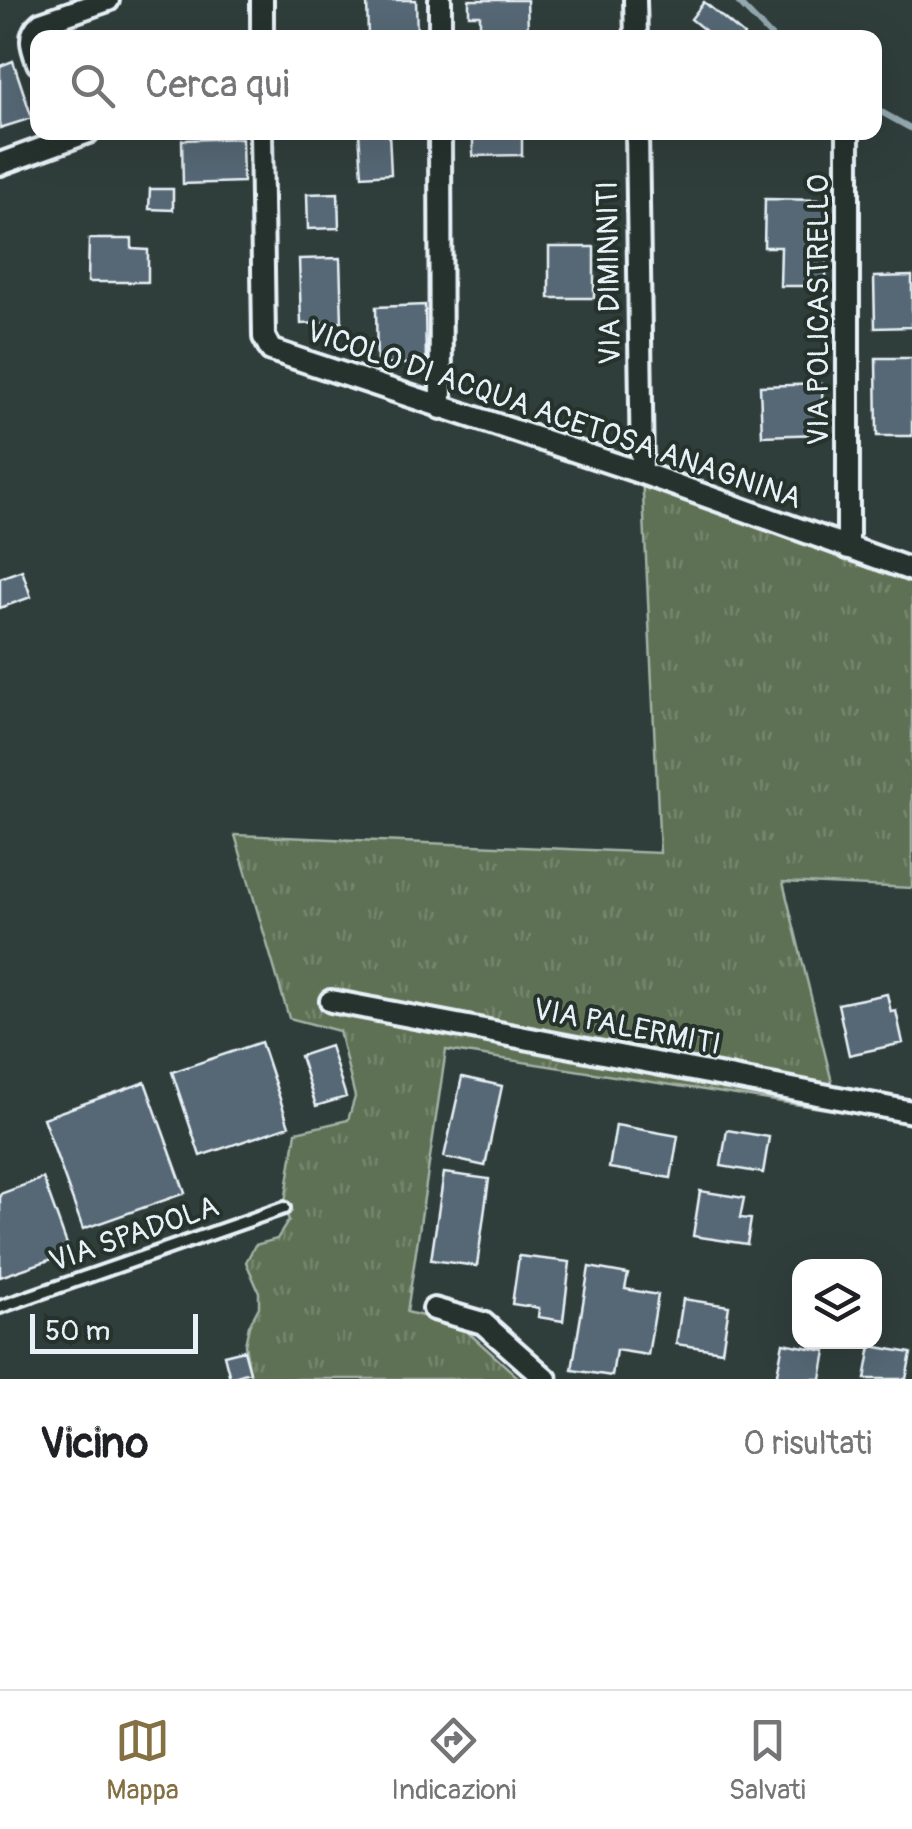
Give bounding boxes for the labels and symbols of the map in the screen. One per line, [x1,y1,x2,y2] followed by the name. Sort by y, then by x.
[800,174,837,446] street label: VIA POLICASTRELLO
[589,181,629,365] street label: VIA DIMINNITI
[301,313,807,517] street label: VICOLO DI ACQUA ACETOSA ANAGNINA
[530,991,724,1063] street label: VIA PALERMITI
[44,1188,224,1280] street label: VIA SPADOLA
[30,1309,198,1354] scale bar

